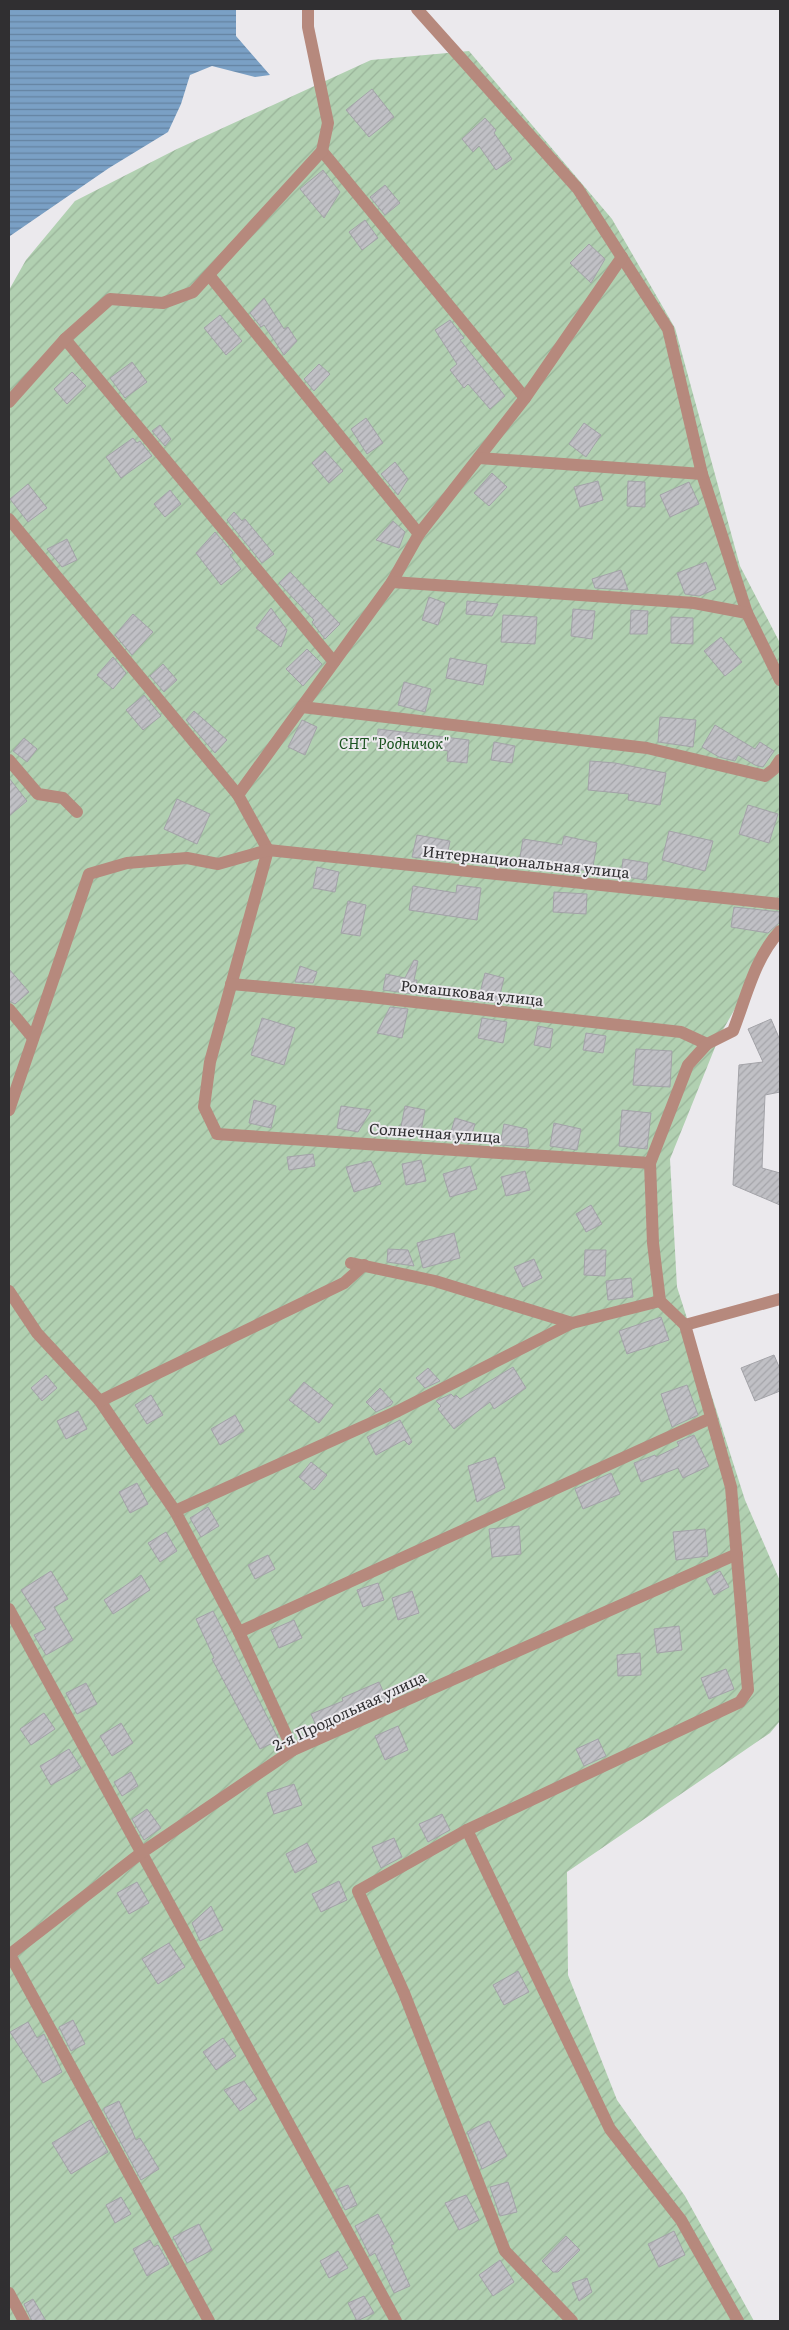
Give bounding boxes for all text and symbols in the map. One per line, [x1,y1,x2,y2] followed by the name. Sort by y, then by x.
[339,731,449,754] park label: СНТ "Родничок"
[421,839,632,883] street label: Интернациональная улица
[399,973,546,1011] street label: Ромашковая улица
[368,1116,503,1148] street label: Солнечная улица
[268,1664,430,1756] street label: 2-я Продольная улица

